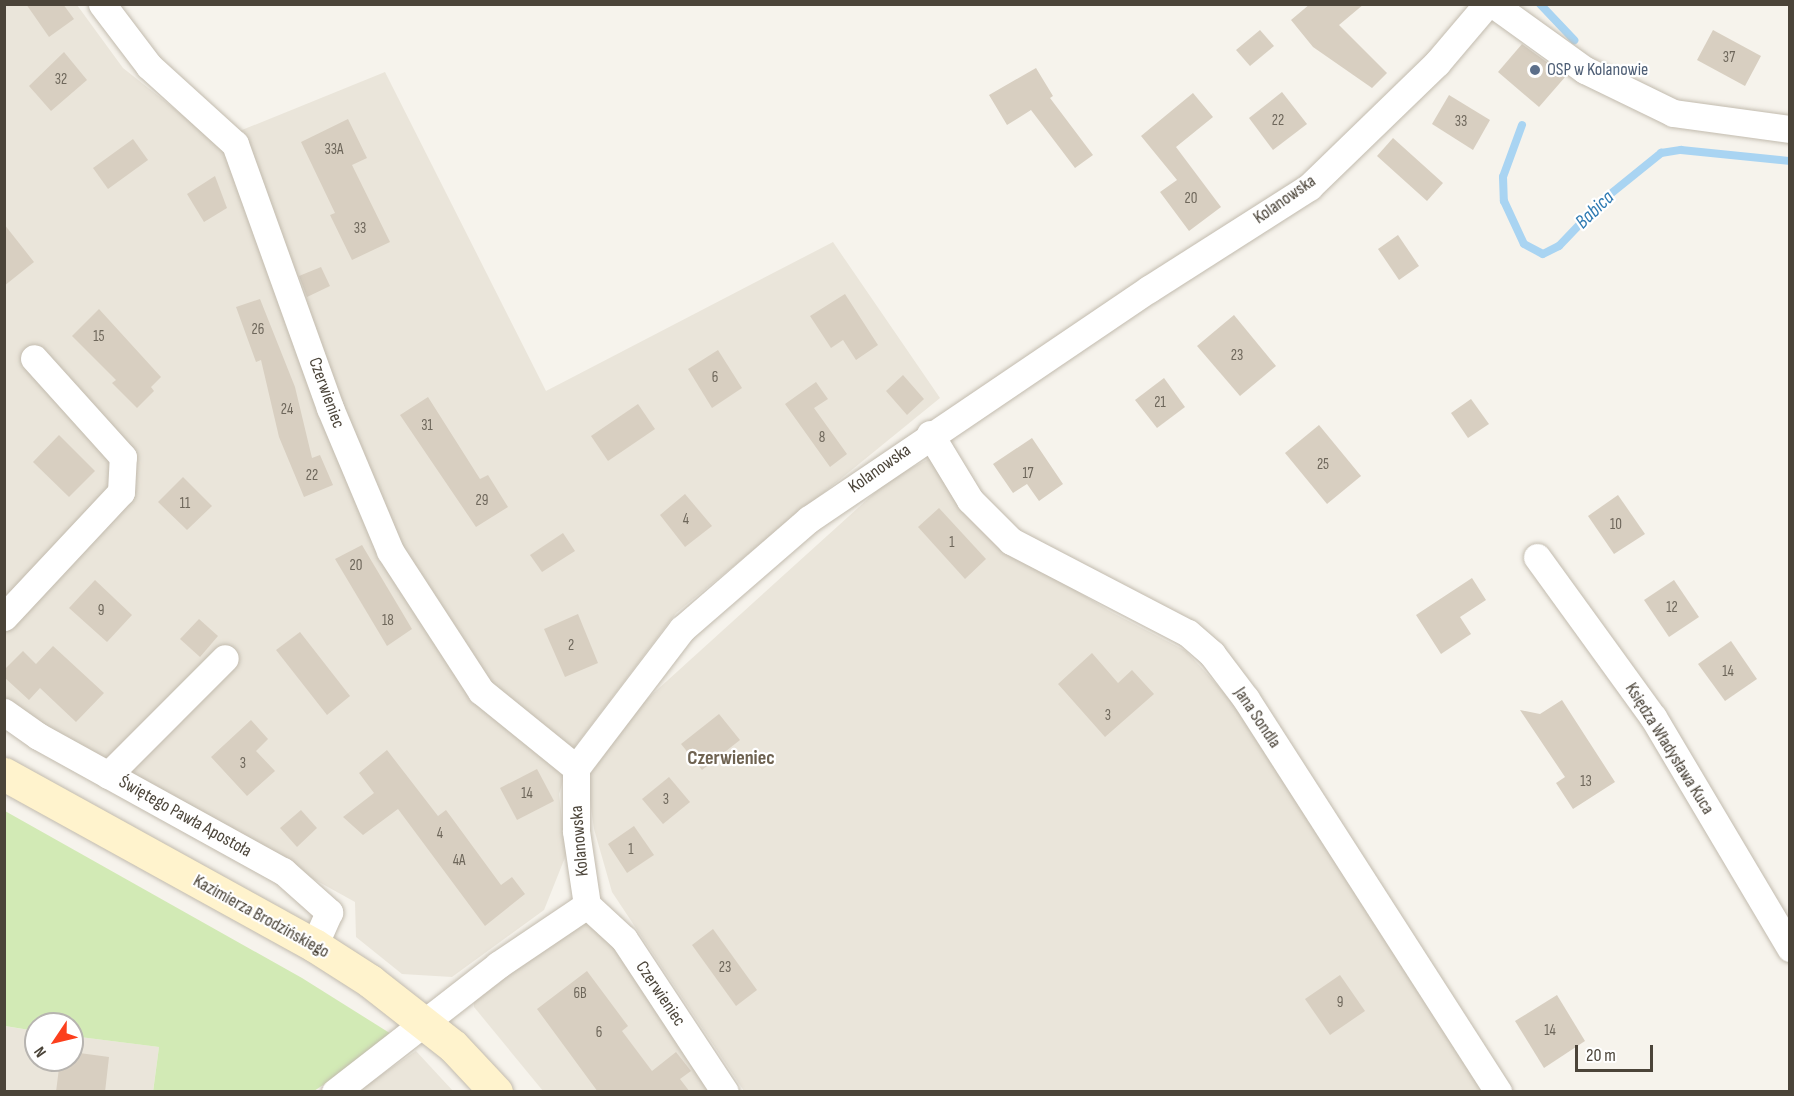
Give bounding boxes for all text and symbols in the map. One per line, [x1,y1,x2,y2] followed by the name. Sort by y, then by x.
[1723,49,1735,67] house number: 37
[1547,59,1648,81] place label: OSP w Kolanowie
[1528,63,1542,77] marker: OSP w Kolanowie
[55,71,67,89] house number: 32
[1272,112,1284,130] house number: 22
[1455,113,1467,131] house number: 33
[324,141,344,159] house number: 33A
[1250,171,1320,229] street label: Kolanowska
[1571,186,1619,234] water label: Babica
[1185,190,1197,208] house number: 20
[354,220,366,238] house number: 33
[252,321,264,339] house number: 26
[93,328,105,346] house number: 15
[1231,347,1243,365] house number: 23
[303,355,349,431] street label: Czerwieniec
[712,369,718,387] house number: 6
[1154,394,1166,412] house number: 21
[281,401,293,419] house number: 24
[421,417,433,435] house number: 31
[819,429,825,447] house number: 8
[845,440,915,498] street label: Kolanowska
[1317,456,1329,474] house number: 25
[1022,465,1034,483] house number: 17
[306,467,318,485] house number: 22
[476,492,488,510] house number: 29
[180,495,190,513] house number: 11
[683,511,689,529] house number: 4
[1610,516,1622,534] house number: 10
[949,534,955,552] house number: 1
[350,557,362,575] house number: 20
[1666,599,1678,617] house number: 12
[98,602,104,620] house number: 9
[382,612,394,630] house number: 18
[568,637,574,655] house number: 2
[1722,663,1734,681] house number: 14
[1620,679,1718,819] street label: Księdza Władysława Kuca
[1229,683,1285,753] street label: Jana Sondla
[1105,707,1111,725] house number: 3
[687,746,775,770] district label: Czerwieniec
[240,755,246,773] house number: 3
[115,772,255,862] street label: Świętego Pawła Apostoła
[1580,773,1592,791] house number: 13
[521,785,533,803] house number: 14
[663,791,669,809] house number: 3
[566,805,594,877] street label: Kolanowska
[437,825,443,843] house number: 4
[628,841,634,859] house number: 1
[453,852,465,870] house number: 4A
[189,871,333,963] street label: Kazimierza Brodzińskiego
[630,957,690,1031] street label: Czerwieniec
[719,959,731,977] house number: 23
[573,985,587,1003] house number: 6B
[1337,994,1343,1012] house number: 9
[24,1012,84,1072] north arrow
[1544,1022,1556,1040] house number: 14
[596,1024,602,1042] house number: 6
[1578,1033,1656,1071] scale bar
[30,1043,51,1060] text: N
[1586,1045,1616,1066] text: 20 m

